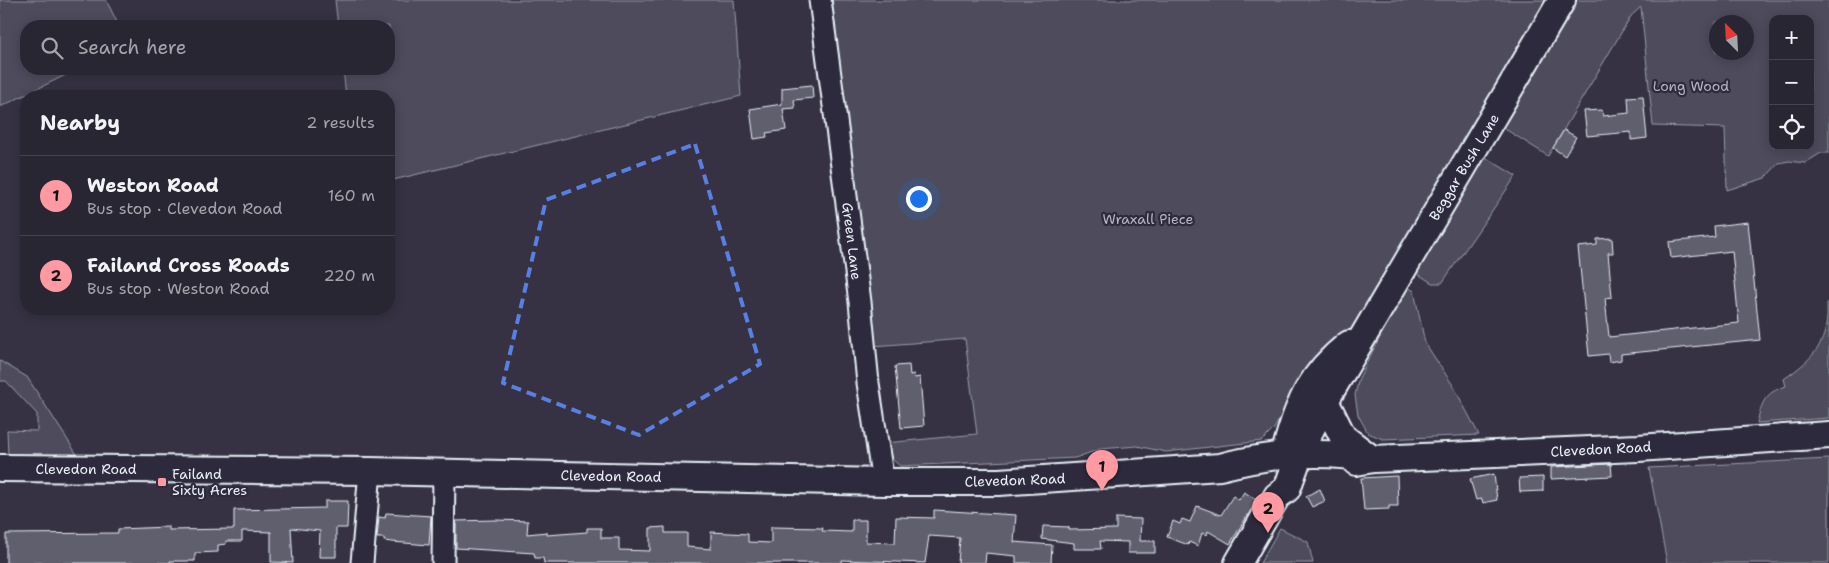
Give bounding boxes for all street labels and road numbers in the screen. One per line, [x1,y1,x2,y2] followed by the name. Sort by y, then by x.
[1425,110,1503,224] street label: Beggar Bush Lane
[838,201,866,281] street label: Green Lane
[1550,437,1652,461] street label: Clevedon Road
[35,460,137,478] street label: Clevedon Road
[560,466,662,486] street label: Clevedon Road
[964,469,1066,491] street label: Clevedon Road

